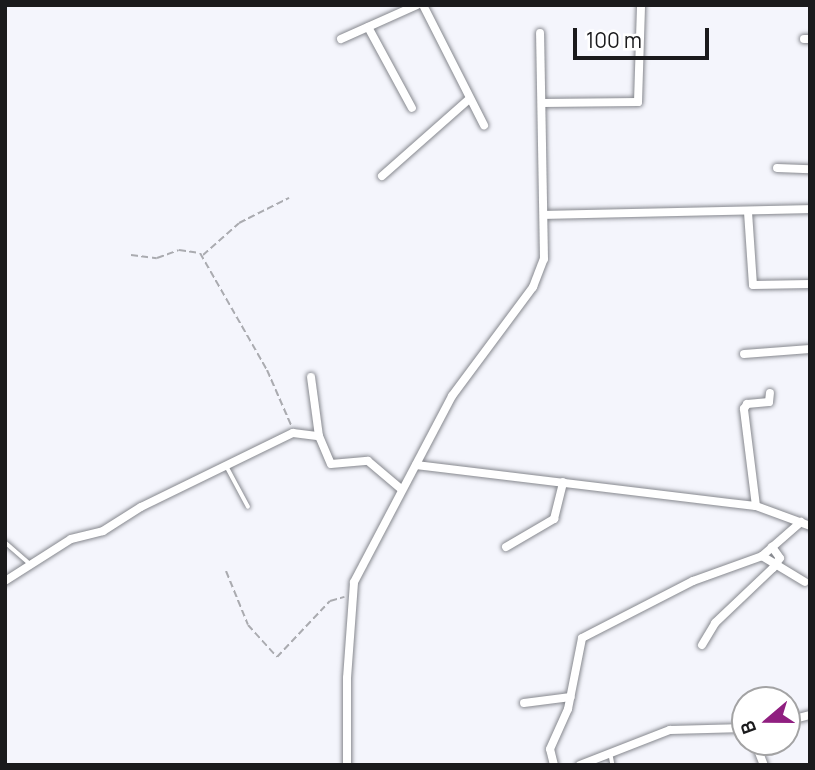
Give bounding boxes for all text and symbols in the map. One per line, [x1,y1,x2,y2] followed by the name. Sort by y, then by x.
[577,14,714,58] scale bar
[586,26,642,54] text: 100 m
[731,686,801,756] north arrow
[734,717,762,738] text: B

